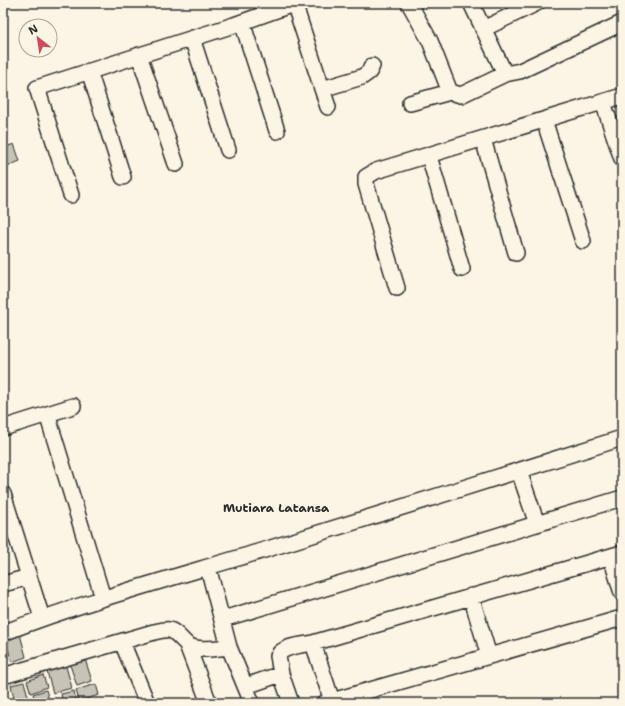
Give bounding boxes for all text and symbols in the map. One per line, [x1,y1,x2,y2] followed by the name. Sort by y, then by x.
[18,18,58,58] north arrow
[26,21,41,38] text: N
[223,500,330,516] district label: Mutiara Latansa

